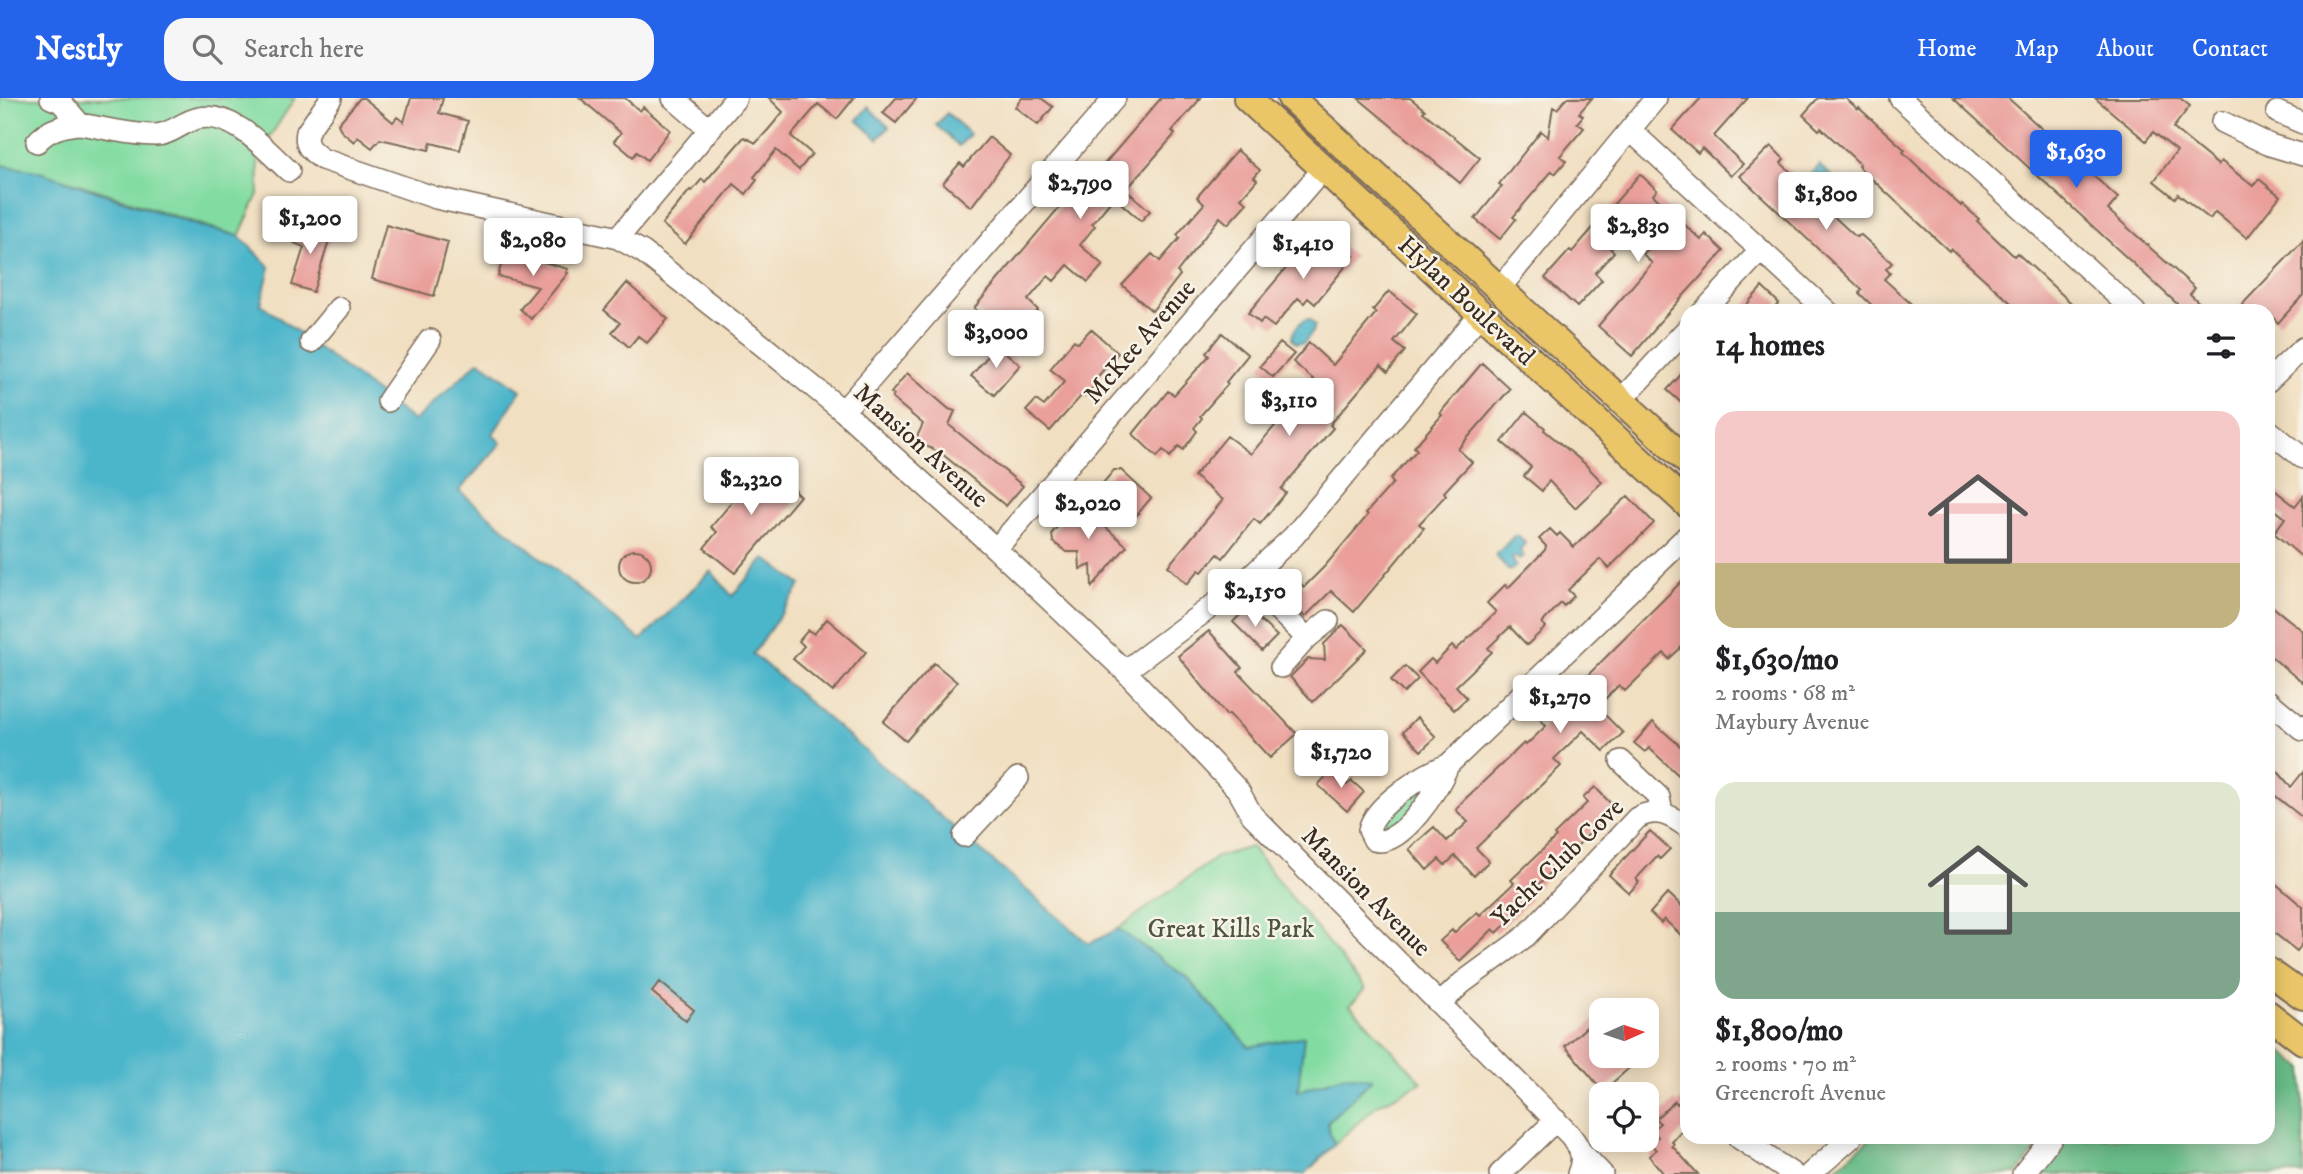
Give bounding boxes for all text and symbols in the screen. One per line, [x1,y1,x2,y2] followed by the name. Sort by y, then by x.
[164,18,654,81] search box
[35,29,122,70] text: Nestly
[188,30,226,68] icon: search
[244,33,364,66] text: Search here
[1917,34,1976,64] text: Home
[2014,34,2059,64] text: Map
[2097,34,2154,64] text: About
[2192,34,2268,64] text: Contact
[2019,130,2133,190] pin: $1,630
[2046,138,2106,167] text: $1,630
[1023,162,1137,221] pin: $2,790
[1048,169,1112,198] text: $2,790
[1769,172,1883,232] pin: $1,800
[1794,180,1858,209] text: $1,800
[253,197,367,256] pin: $1,200
[278,204,342,233] text: $1,200
[1581,204,1695,264] pin: $2,830
[1607,212,1669,241] text: $2,830
[476,218,590,278] pin: $2,080
[1246,222,1360,281] pin: $1,410
[500,226,566,255] text: $2,080
[1272,229,1334,258] text: $1,410
[1390,229,1542,373] street label: Hylan Boulevard
[1077,273,1203,411] street label: McKee Avenue
[939,310,1053,370] pin: $3,000
[964,318,1028,347] text: $3,000
[2202,327,2240,365] icon: filters
[1715,328,1825,365] text: 14 homes
[847,377,995,515] street label: Mansion Avenue
[1232,378,1346,438] pin: $3,110
[1261,386,1317,415] text: $3,110
[1915,456,2041,582] icon: home
[694,458,808,517] pin: $2,320
[720,465,782,494] text: $2,320
[1031,482,1145,541] pin: $2,020
[1055,489,1121,518] text: $2,020
[1198,570,1312,629] pin: $2,150
[1224,577,1286,606] text: $2,150
[1715,642,1839,679] text: $1,630/mo
[1503,676,1617,735] pin: $1,270
[1715,679,1855,708] text: 2 rooms · 68 m²
[1529,683,1591,712] text: $1,270
[1715,708,1869,737] text: Maybury Avenue
[1284,730,1398,790] pin: $1,720
[1310,738,1372,767] text: $1,720
[1485,792,1631,935] street label: Yacht Club Cove
[1294,820,1438,964] street label: Mansion Avenue
[1915,827,2041,953] icon: home
[1148,913,1315,946] park label: Great Kills Park
[1589,998,1659,1068] north arrow
[1589,998,1659,1152] map controls
[1715,1013,1843,1050] text: $1,800/mo
[1715,1050,1856,1079] text: 2 rooms · 70 m²
[1715,1079,1886,1108] text: Greencroft Avenue
[1589,1082,1659,1152] button: locate

